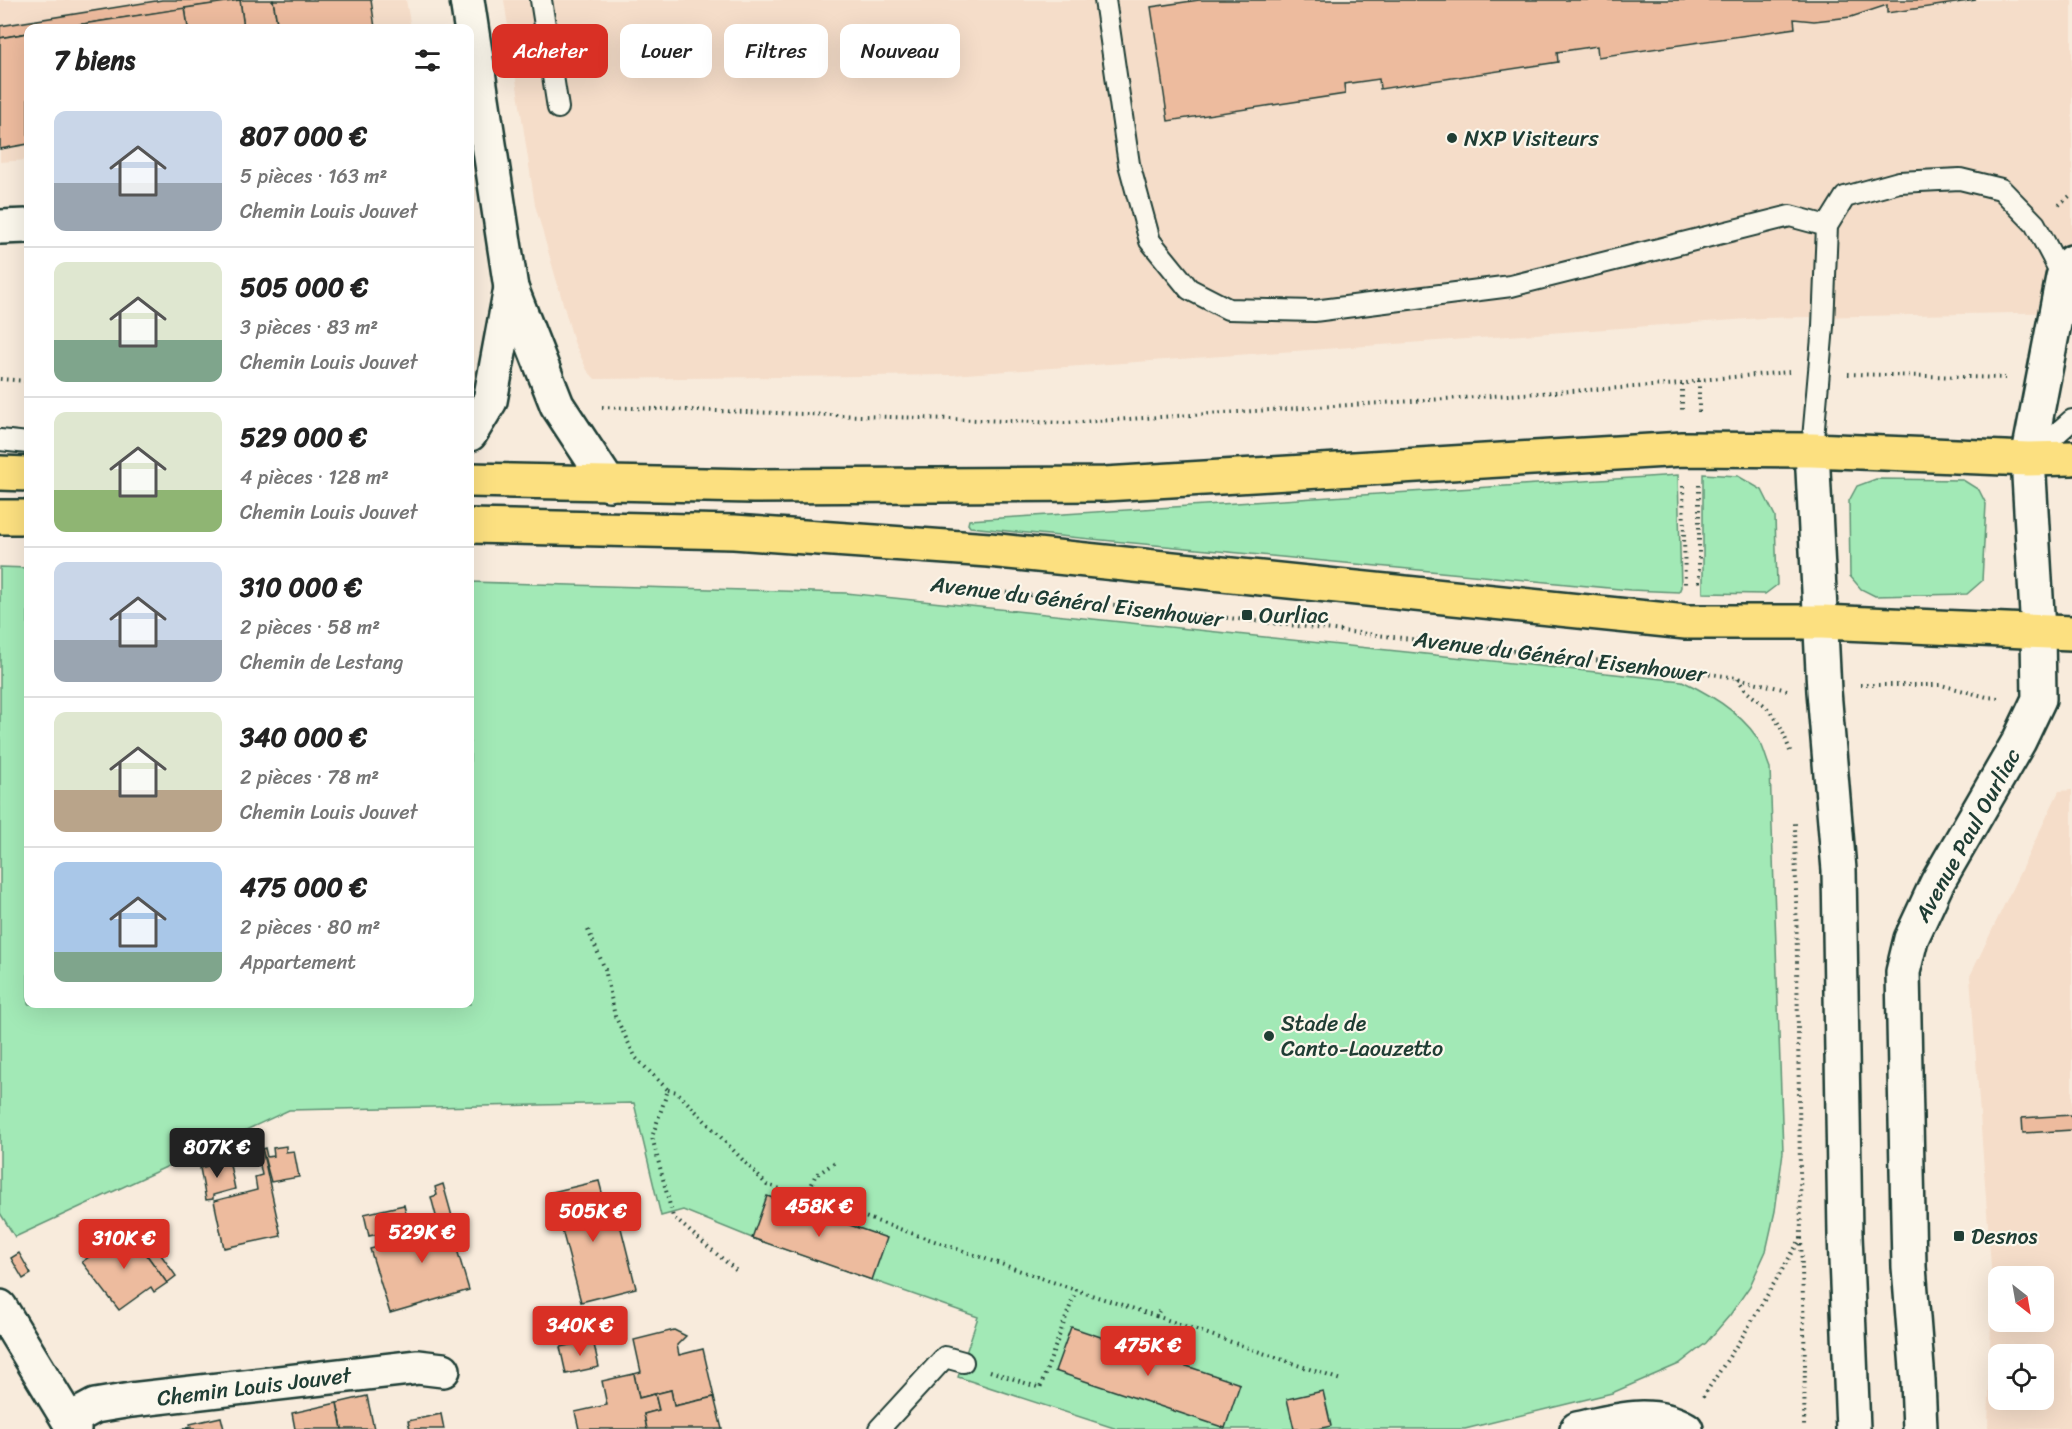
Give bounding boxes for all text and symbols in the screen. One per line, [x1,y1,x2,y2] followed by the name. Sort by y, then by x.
[492,24,608,78] chip: Acheter
[620,24,712,78] chip: Louer
[724,24,828,78] chip: Filtres
[840,24,960,78] chip: Nouveau
[54,37,135,83] text: 7 biens
[411,44,444,77] icon: filters
[240,113,367,159] text: 807 000 €
[1464,119,1599,158] place label: NXP Visiteurs
[1445,131,1459,145] marker: NXP Visiteurs
[102,135,174,207] icon: home
[240,159,387,194] text: 5 pièces · 163 m²
[240,194,418,229] text: Chemin Louis Jouvet
[240,264,368,310] text: 505 000 €
[102,286,174,358] icon: home
[240,310,378,345] text: 3 pièces · 83 m²
[240,345,418,380] text: Chemin Louis Jouvet
[240,414,367,460] text: 529 000 €
[102,436,174,508] icon: home
[240,460,389,495] text: 4 pièces · 128 m²
[240,495,418,530] text: Chemin Louis Jouvet
[240,564,362,610] text: 310 000 €
[927,564,1227,639] street label: Avenue du Général Eisenhower
[102,586,174,658] icon: home
[1259,596,1328,635] place label: Ourliac
[1240,608,1254,622] marker: Ourliac
[240,610,380,645] text: 2 pièces · 58 m²
[1410,619,1710,694] street label: Avenue du Général Eisenhower
[240,645,403,680] text: Chemin de Lestang
[240,714,367,760] text: 340 000 €
[102,736,174,808] icon: home
[1903,741,2031,930] street label: Avenue Paul Ourliac
[240,760,379,795] text: 2 pièces · 78 m²
[240,795,418,830] text: Chemin Louis Jouvet
[240,864,367,910] text: 475 000 €
[102,886,174,958] icon: home
[240,910,380,945] text: 2 pièces · 80 m²
[240,945,356,980] text: Appartement
[1281,1004,1443,1068] place label: Stade de Canto-Laouzetto
[1262,1029,1276,1043] marker: Stade de Canto-Laouzetto
[168,1128,266,1179] pin: 807K €
[184,1130,250,1165] text: 807K €
[770,1187,868,1238] pin: 458K €
[785,1189,853,1224] text: 458K €
[544,1192,642,1243] pin: 505K €
[559,1194,627,1229] text: 505K €
[373,1213,471,1264] pin: 529K €
[389,1215,455,1250] text: 529K €
[1971,1217,2038,1256] place label: Desnos
[75,1219,173,1270] pin: 310K €
[93,1221,155,1256] text: 310K €
[1952,1229,1966,1243] marker: Desnos
[1988,1266,2054,1332] north arrow
[1988,1266,2054,1410] map controls
[531,1306,629,1357] pin: 340K €
[547,1308,613,1343] text: 340K €
[1099,1326,1197,1377] pin: 475K €
[1115,1328,1181,1363] text: 475K €
[1988,1344,2054,1410] button: locate
[155,1355,355,1418] street label: Chemin Louis Jouvet

